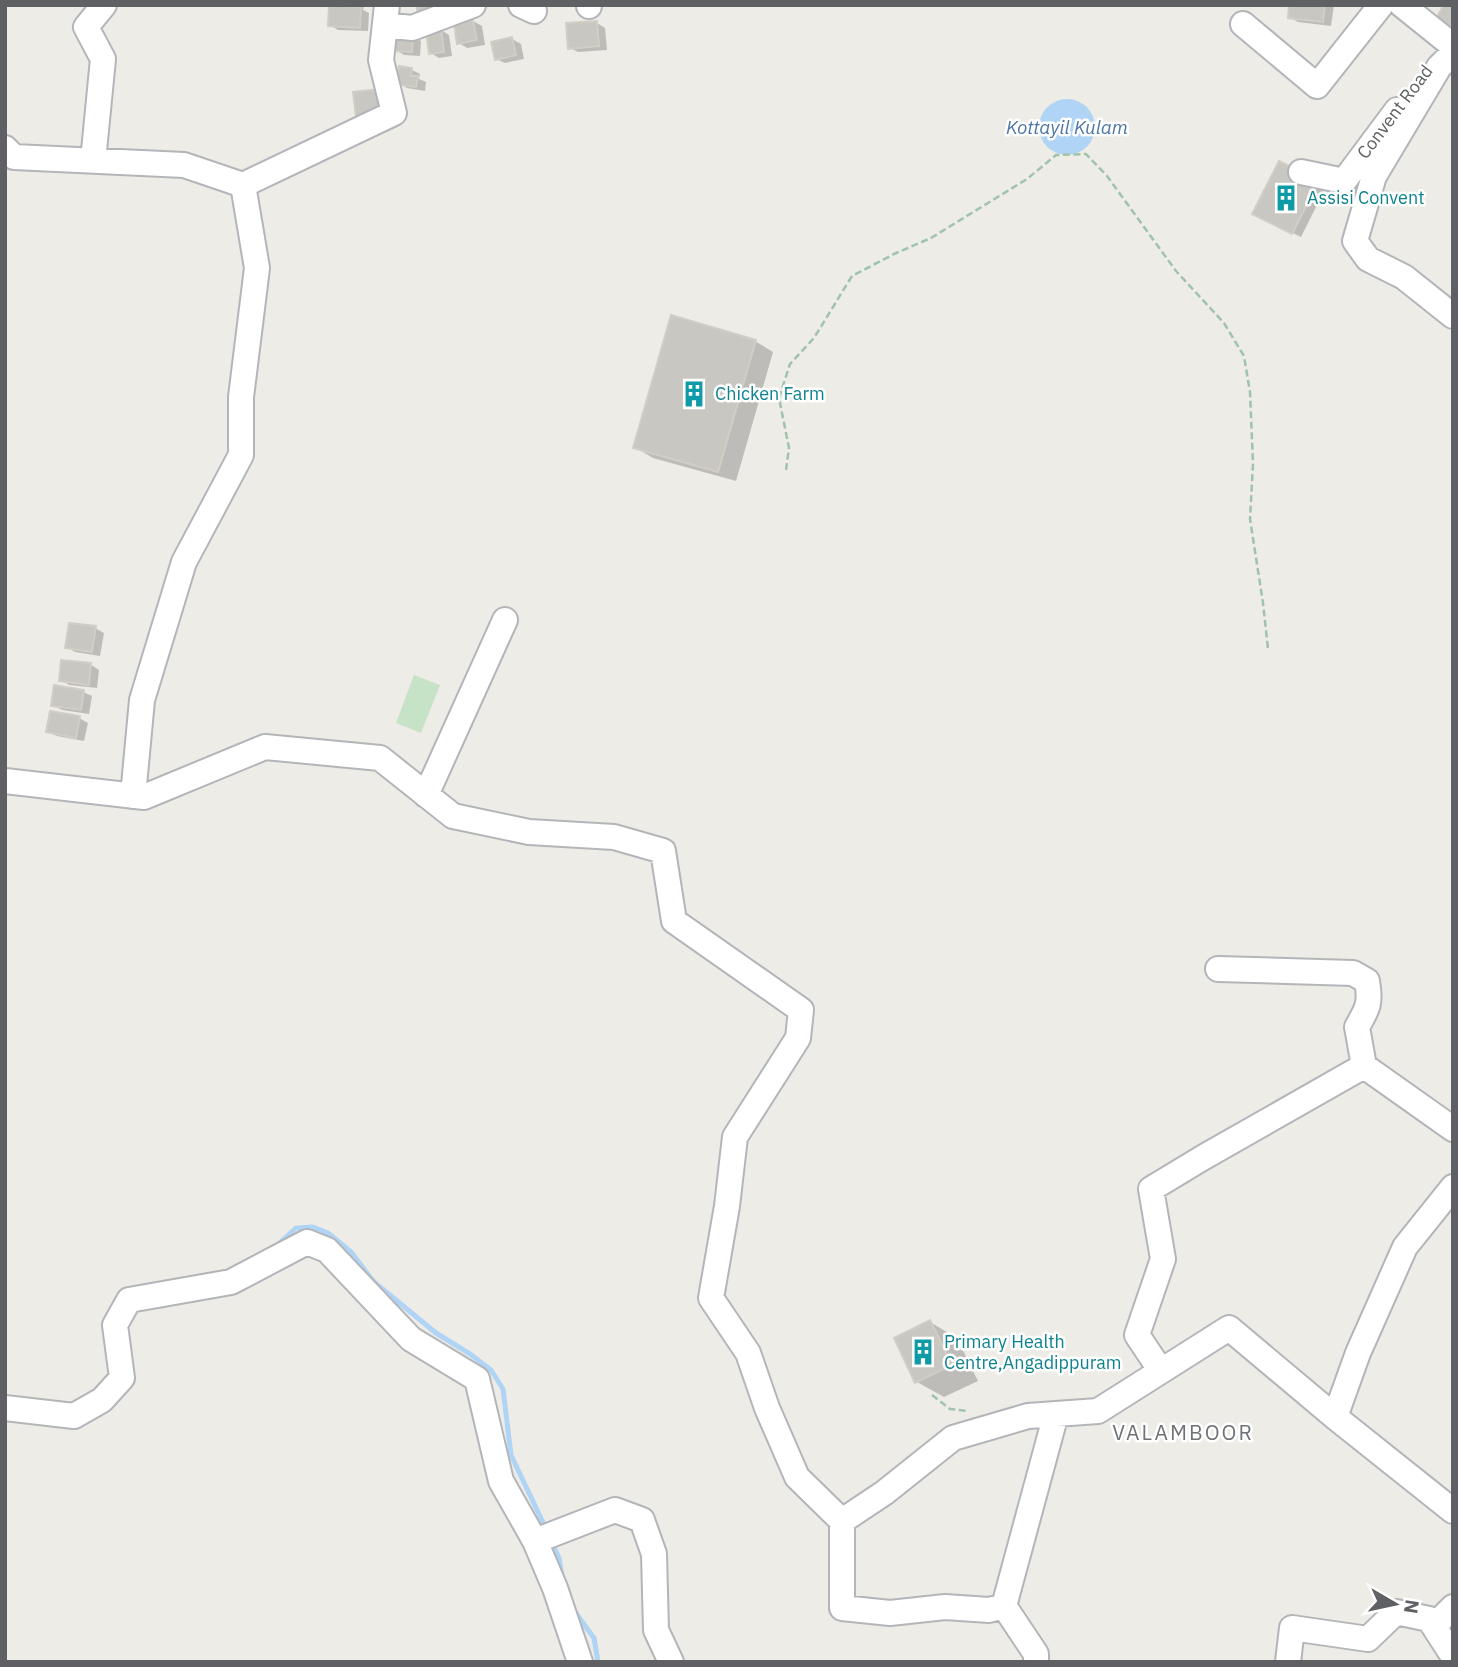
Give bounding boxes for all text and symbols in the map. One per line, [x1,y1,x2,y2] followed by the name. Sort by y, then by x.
[1352,60,1438,163] street label: Convent Road
[1006,115,1128,139] water label: Kottayil Kulam
[1271,183,1301,213] building icon: Assisi Convent
[1307,186,1424,209] place label: Assisi Convent
[679,379,709,409] building icon: Chicken Farm
[715,382,825,405] place label: Chicken Farm
[944,1330,1122,1374] place label: Primary Health Centre,Angadippuram
[908,1337,938,1367] building icon: Primary Health Centre,Angadippuram
[1112,1418,1254,1446] district label: VALAMBOOR
[1360,1569,1430,1639] north arrow
[1399,1598,1425,1615] text: N

